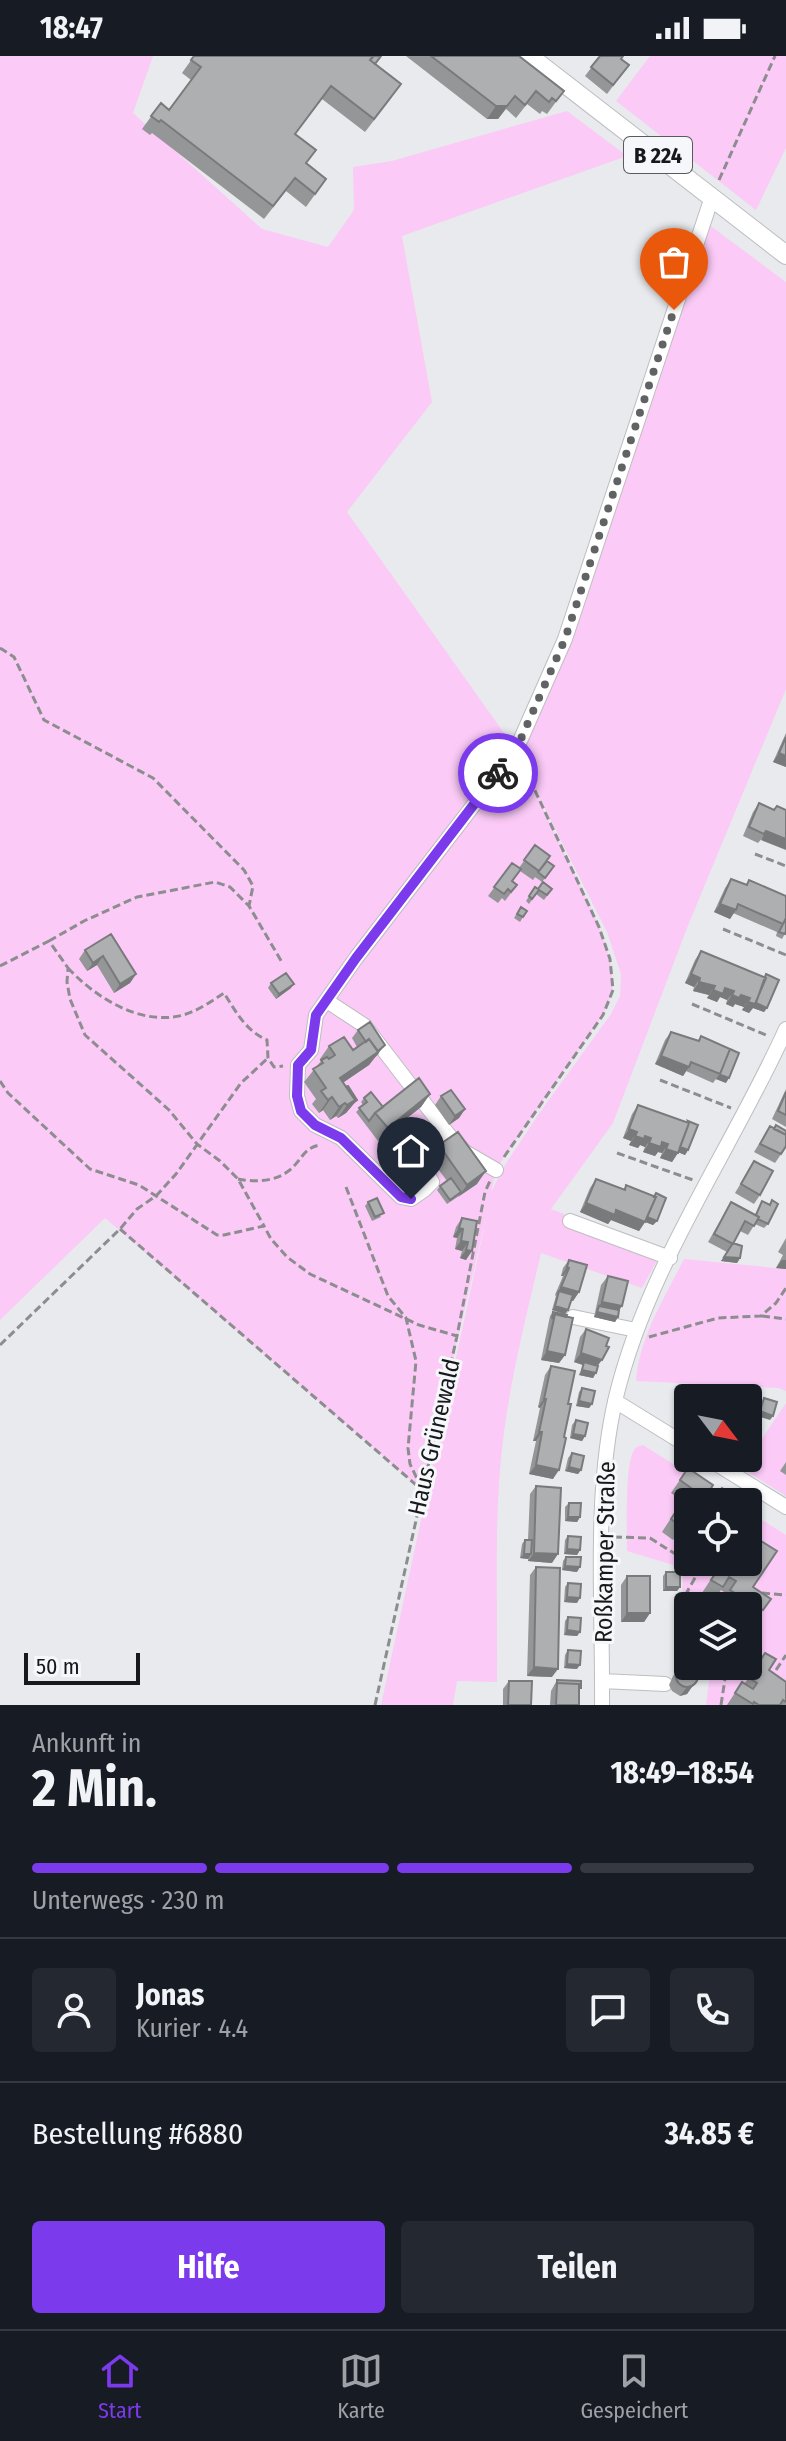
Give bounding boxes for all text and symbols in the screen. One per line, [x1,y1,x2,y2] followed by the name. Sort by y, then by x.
[40,10,103,46] text: 18:47
[624,137,692,173] road number: B 224
[640,228,708,310] pin
[652,240,696,284] icon: bag
[458,733,538,813] courier
[476,751,520,795] icon: bike
[377,1117,445,1199] pin
[389,1129,433,1173] icon: home
[402,1356,466,1518] street label: Haus Grünewald
[674,1384,762,1472] north arrow
[674,1384,762,1680] map controls
[589,1461,621,1643] street label: Roßkamper Straße
[674,1488,762,1576] button: locate
[674,1592,762,1680] button: layers
[24,1649,140,1685] scale bar
[36,1653,80,1680] text: 50 m
[32,1728,141,1759] text: Ankunft in
[610,1755,754,1791] text: 18:49–18:54
[32,1757,157,1820] text: 2 Min.
[32,1885,225,1916] text: Unterwegs · 230 m
[32,1968,116,2052] button: person
[566,1968,650,2052] button: chat
[670,1968,754,2052] button: phone
[136,1977,204,2013] text: Jonas
[136,2013,248,2044] text: Kurier · 4.4
[32,2116,243,2152] text: Bestellung #6880
[665,2116,754,2152] text: 34.85 €
[32,2221,385,2313] button: Hilfe
[401,2221,754,2313] button: Teilen
[98,2349,142,2424] tab: Start
[337,2349,385,2424] tab: Karte
[580,2349,688,2424] tab: Gespeichert

